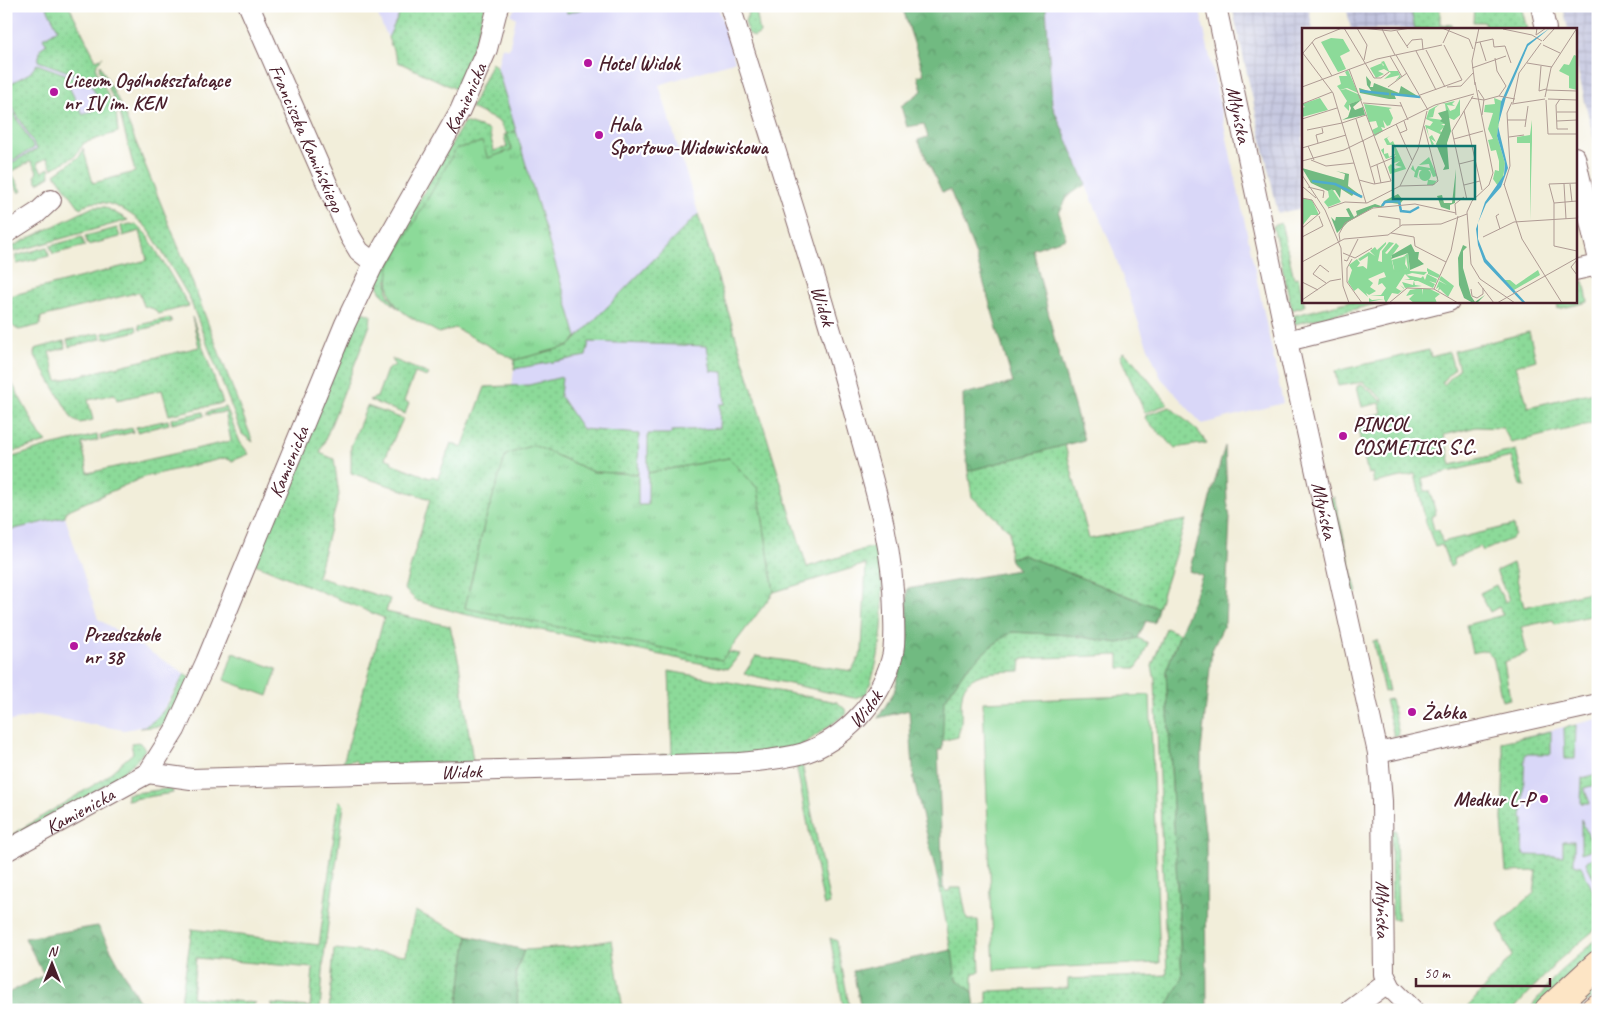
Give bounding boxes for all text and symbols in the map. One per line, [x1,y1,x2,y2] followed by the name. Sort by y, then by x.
[1302,28,1576,302] inset map
[598,51,682,76] place label: Hotel Widok
[437,57,493,138] street label: Kamienicka
[582,57,594,69] marker: Hotel Widok
[264,60,351,216] street label: Franciszka Kamińskiego
[64,68,232,116] place label: Liceum Ogólnokształcące nr IV im. KEN
[1221,84,1257,147] street label: Młyńska
[48,86,60,98] marker: Liceum Ogólnokształcące nr IV im. KEN
[609,112,770,160] place label: Hala Sportowo-Widowiskowa
[593,129,605,141] marker: Hala Sportowo-Widowiskowa
[805,283,841,331] street label: Widok
[1353,412,1477,460] place label: PINCOL COSMETICS S.C.
[263,421,315,501] street label: Kamienicka
[1337,430,1349,442] marker: PINCOL COSMETICS S.C.
[1306,480,1343,543] street label: Młyńska
[84,622,161,670] place label: Przedszkole nr 38
[68,640,80,652] marker: Przedszkole nr 38
[843,684,889,733] street label: Widok
[1422,700,1468,725] place label: Żabka
[1406,706,1418,718] marker: Żabka
[441,758,484,784] street label: Widok
[41,781,120,840] street label: Kamienicka
[1453,787,1538,812] place label: Medkur L-P
[1538,793,1550,805] marker: Medkur L-P
[1370,880,1396,940] street label: Młyńska
[28,938,78,988] north arrow
[48,943,59,960] text: N
[1416,956,1550,988] scale bar
[1424,964,1451,983] text: 50 m

